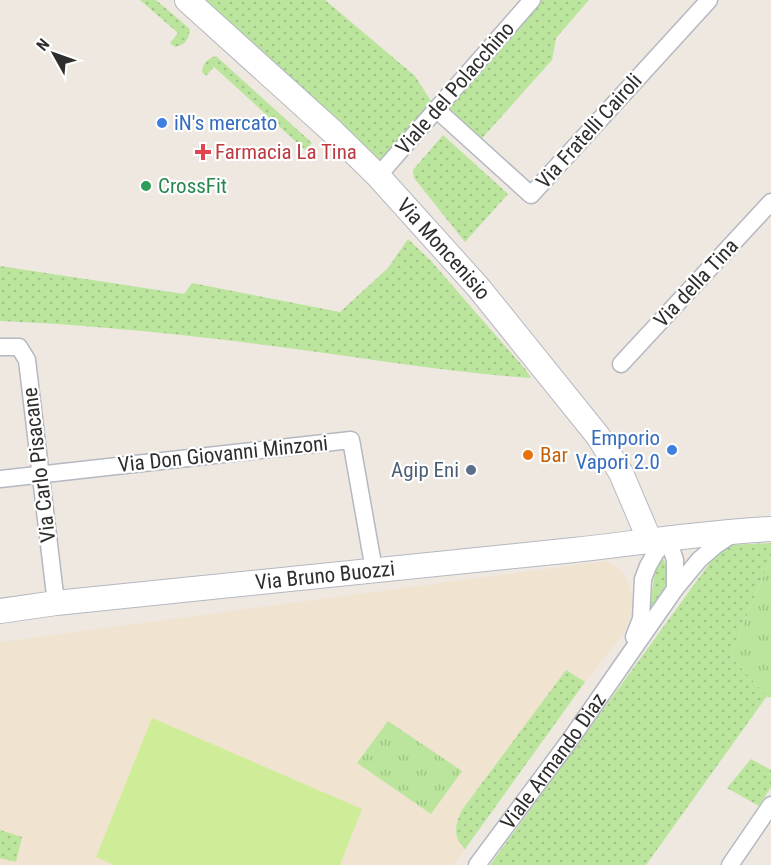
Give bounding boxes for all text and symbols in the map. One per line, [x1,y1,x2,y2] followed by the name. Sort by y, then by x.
[391,17,519,159] street label: Viale del Polacchino
[24,24,84,84] north arrow
[32,35,53,55] text: N
[531,69,647,193] street label: Via Fratelli Cairoli
[174,111,277,135] place label: iN's mercato
[155,116,169,130] marker: iN's mercato
[215,140,357,164] place label: Farmacia La Tina
[196,145,210,159] marker: Farmacia La Tina
[158,174,227,198] place label: CrossFit
[139,179,153,193] marker: CrossFit
[392,194,495,304] street label: Via Moncenisio
[649,234,743,332] street label: Via della Tina
[18,386,60,544] street label: Via Carlo Pisacane
[575,426,660,474] place label: Emporio Vapori 2.0
[117,431,329,477] street label: Via Don Giovanni Minzoni
[540,443,568,467] place label: Bar
[665,443,679,457] marker: Emporio Vapori 2.0
[521,448,535,462] marker: Bar
[391,458,459,482] place label: Agip Eni
[464,463,478,477] marker: Agip Eni
[254,556,396,595] street label: Via Bruno Buozzi
[496,688,611,834] street label: Viale Armando Diaz

